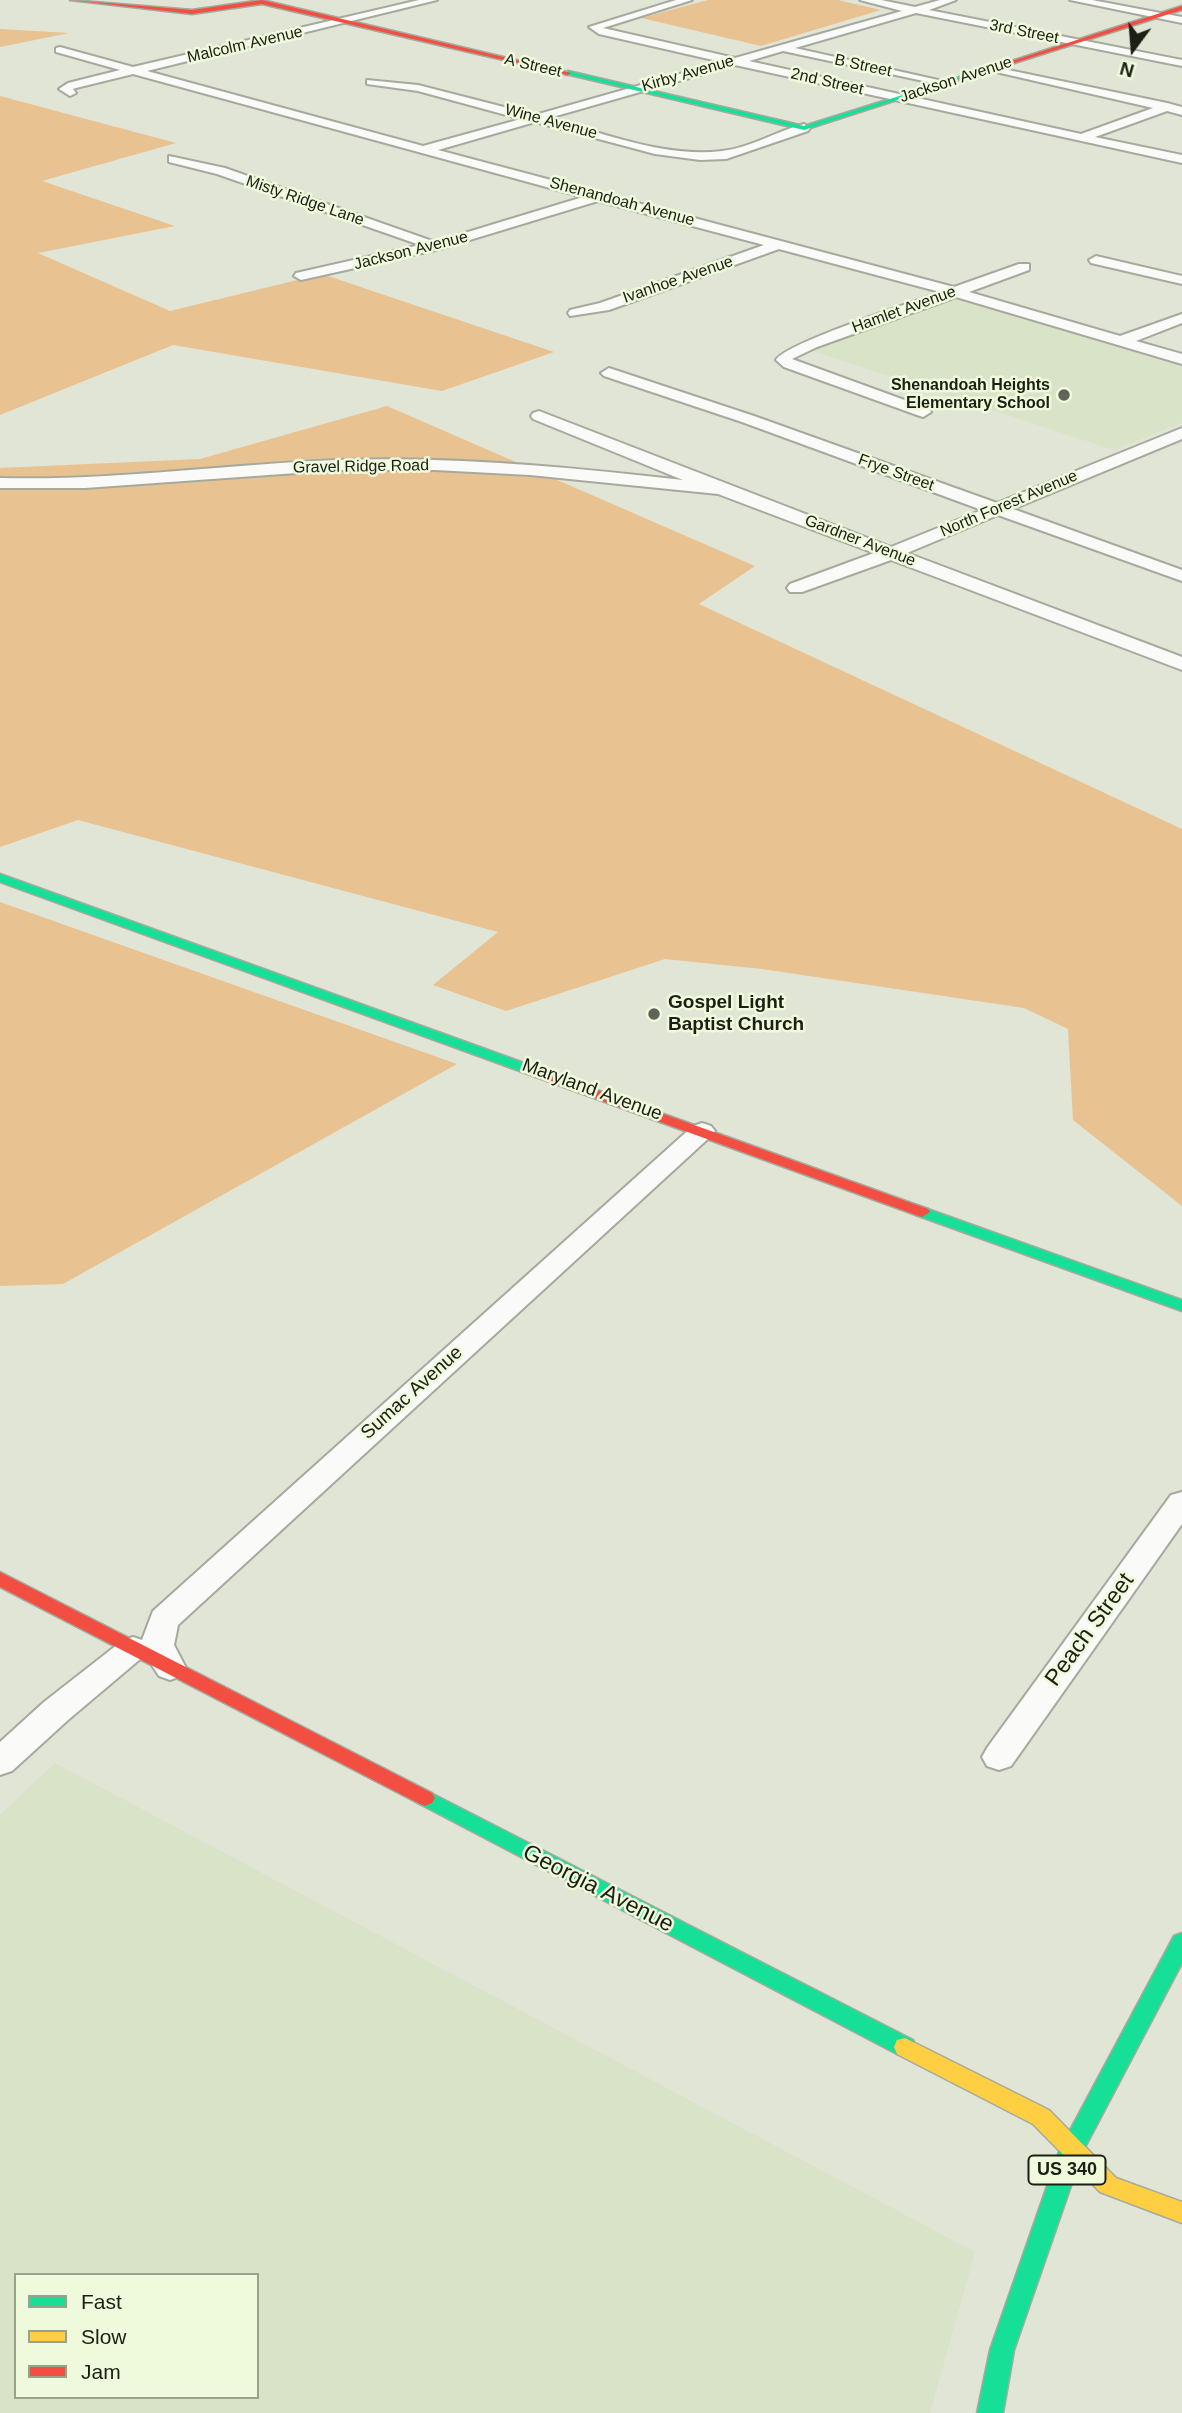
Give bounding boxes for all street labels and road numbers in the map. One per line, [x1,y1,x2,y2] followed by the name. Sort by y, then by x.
[988,16,1060,48] street label: 3rd Street
[185,22,305,68] street label: Malcolm Avenue
[503,50,563,82] street label: A Street
[833,51,893,81] street label: B Street
[640,52,736,96] street label: Kirby Avenue
[897,53,1015,107] street label: Jackson Avenue
[789,64,865,100] street label: 2nd Street
[503,100,599,144] street label: Wine Avenue
[243,172,367,230] street label: Misty Ridge Lane
[547,173,697,231] street label: Shenandoah Avenue
[352,228,470,274] street label: Jackson Avenue
[620,252,736,308] street label: Ivanhoe Avenue
[849,282,959,338] street label: Hamlet Avenue
[856,450,936,496] street label: Frye Street
[293,456,429,478] street label: Gravel Ridge Road
[937,466,1081,542] street label: North Forest Avenue
[802,511,918,571] street label: Gardner Avenue
[519,1054,665,1126] street label: Maryland Avenue
[357,1342,467,1444] street label: Sumac Avenue
[1040,1568,1140,1692] street label: Peach Street
[518,1839,678,1939] street label: Georgia Avenue
[1028,2156,1106,2184] road number: US 340

